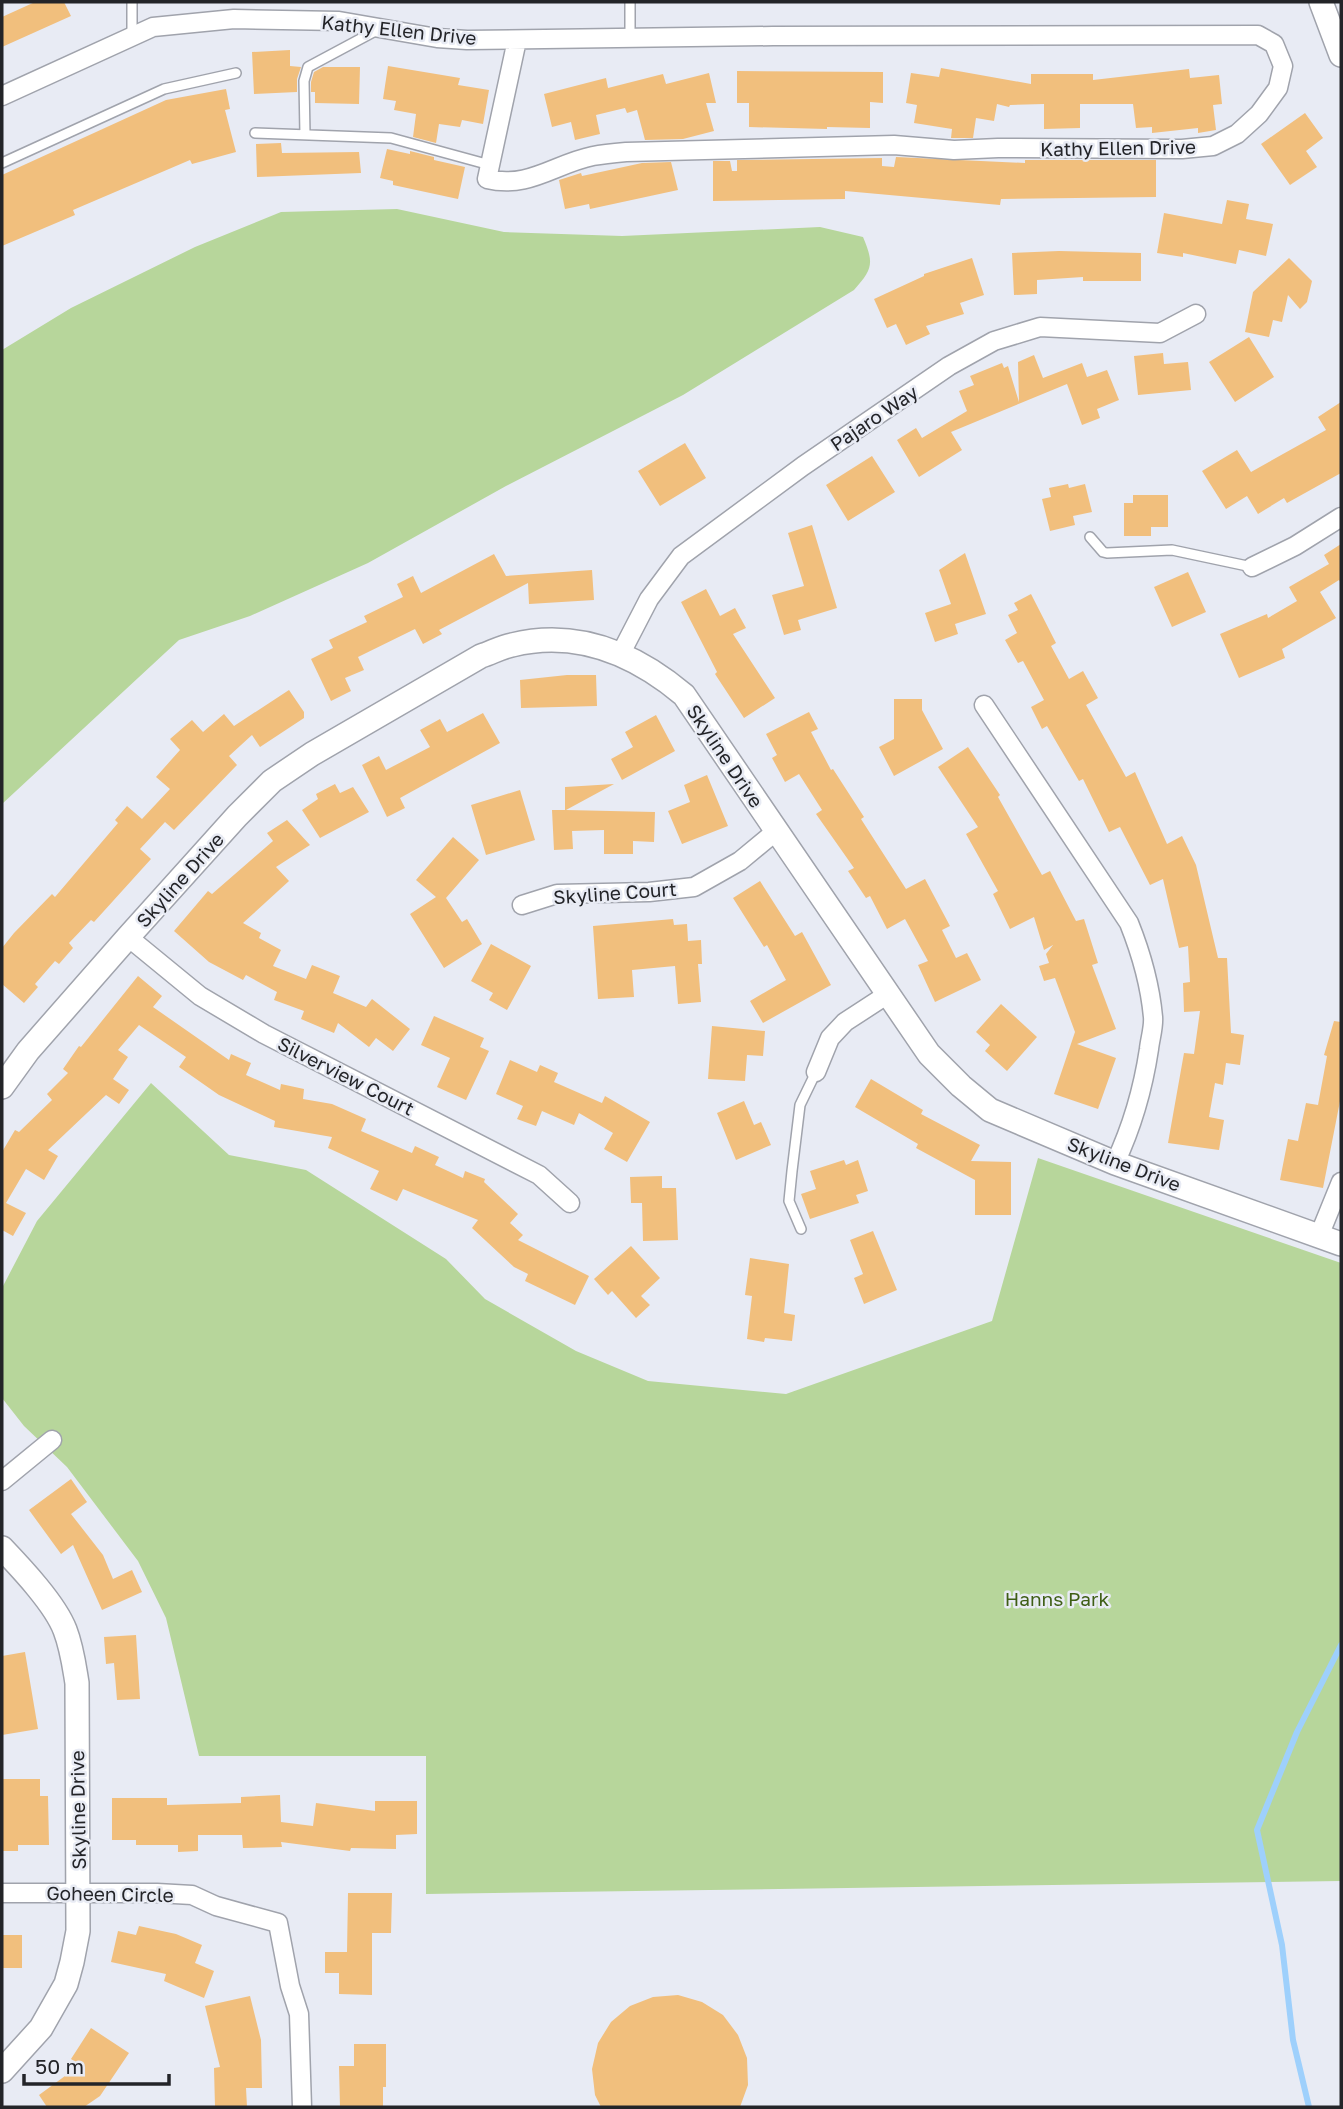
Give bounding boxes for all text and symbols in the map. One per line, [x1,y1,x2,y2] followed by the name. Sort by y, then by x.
[320,10,478,49] street label: Kathy Ellen Drive
[1040,135,1196,160] street label: Kathy Ellen Drive
[826,380,922,455] street label: Pajaro Way
[682,700,768,812] street label: Skyline Drive
[131,828,228,932] street label: Skyline Drive
[553,877,677,908] street label: Skyline Court
[274,1031,418,1120] street label: Silverview Court
[1064,1131,1184,1196] street label: Skyline Drive
[1005,1587,1110,1610] park label: Hanns Park
[65,1750,90,1870] street label: Skyline Drive
[46,1881,174,1906] street label: Goheen Circle
[24,2042,170,2086] scale bar
[35,2053,84,2079] text: 50 m

